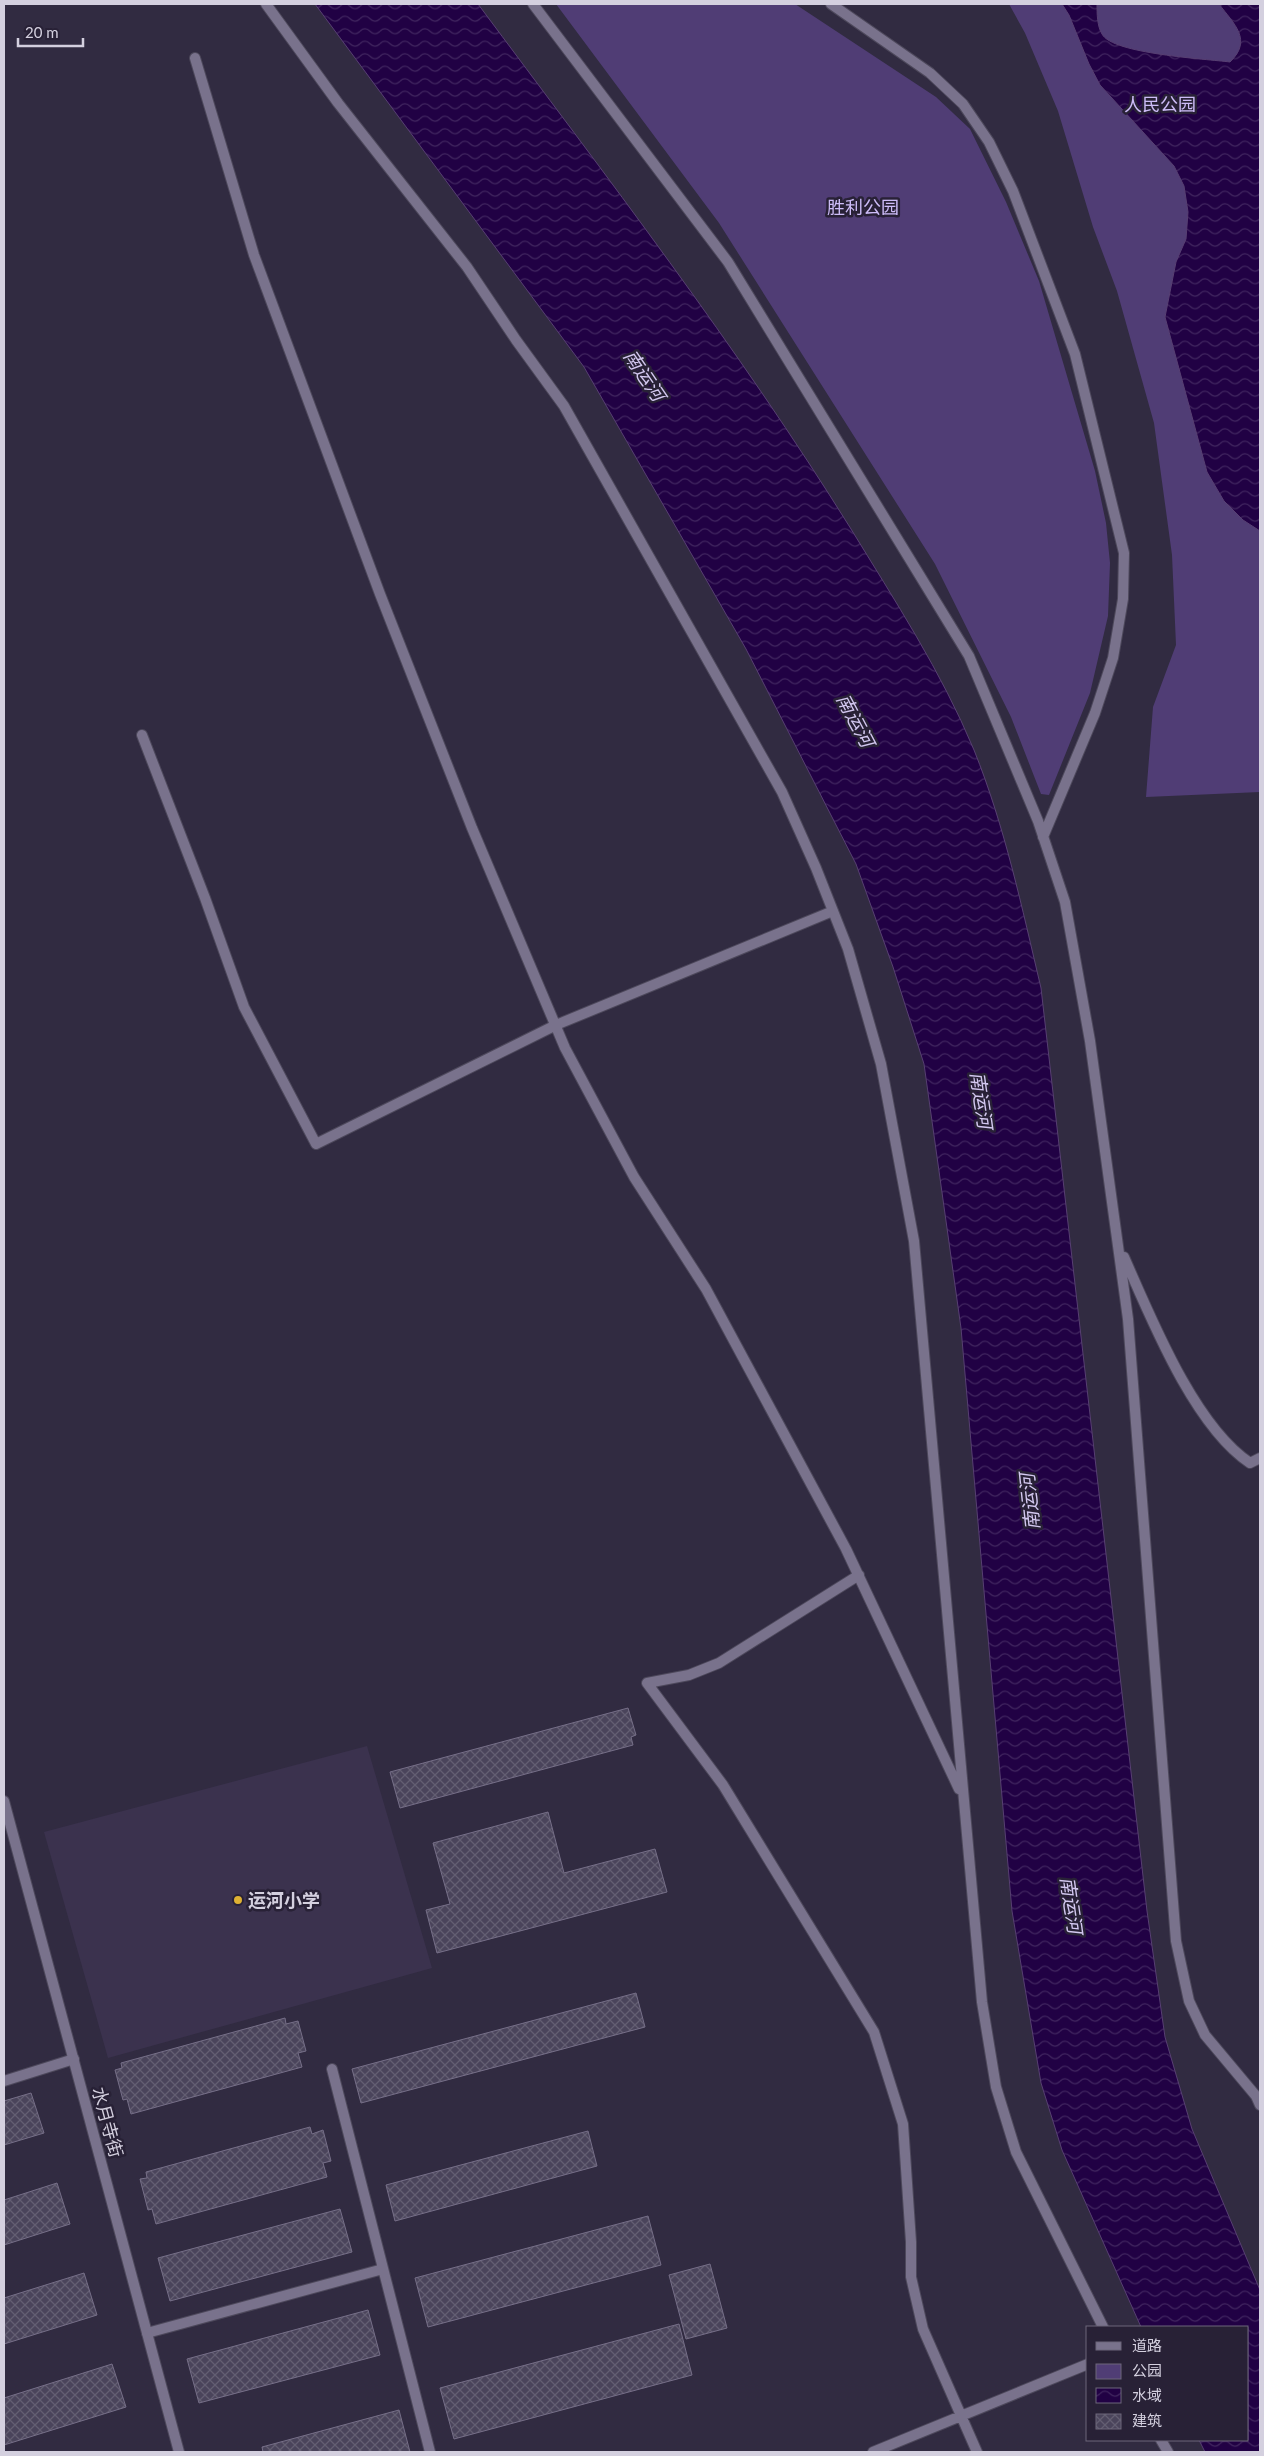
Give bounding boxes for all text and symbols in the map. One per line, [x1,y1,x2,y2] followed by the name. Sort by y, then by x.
[18,15,82,47] scale bar
[25,23,59,41] text: 20 m
[1124,93,1196,115] park label: 人民公园
[827,196,899,218] park label: 胜利公园
[620,345,673,408] water label: 南运河
[832,689,881,754] water label: 南运河
[967,1070,998,1134] water label: 南运河
[1014,1468,1043,1532] water label: 南运河
[1057,1875,1088,1939] water label: 南运河
[248,1889,320,1911] place label: 运河小学
[232,1894,244,1906] marker: 运河小学
[88,2084,128,2160] street label: 水月寺街
[1086,2326,1249,2441] legend
[1132,2336,1162,2354] text: 道路
[1132,2361,1162,2379] text: 公园
[1132,2386,1162,2404] text: 水域
[1132,2411,1162,2429] text: 建筑

